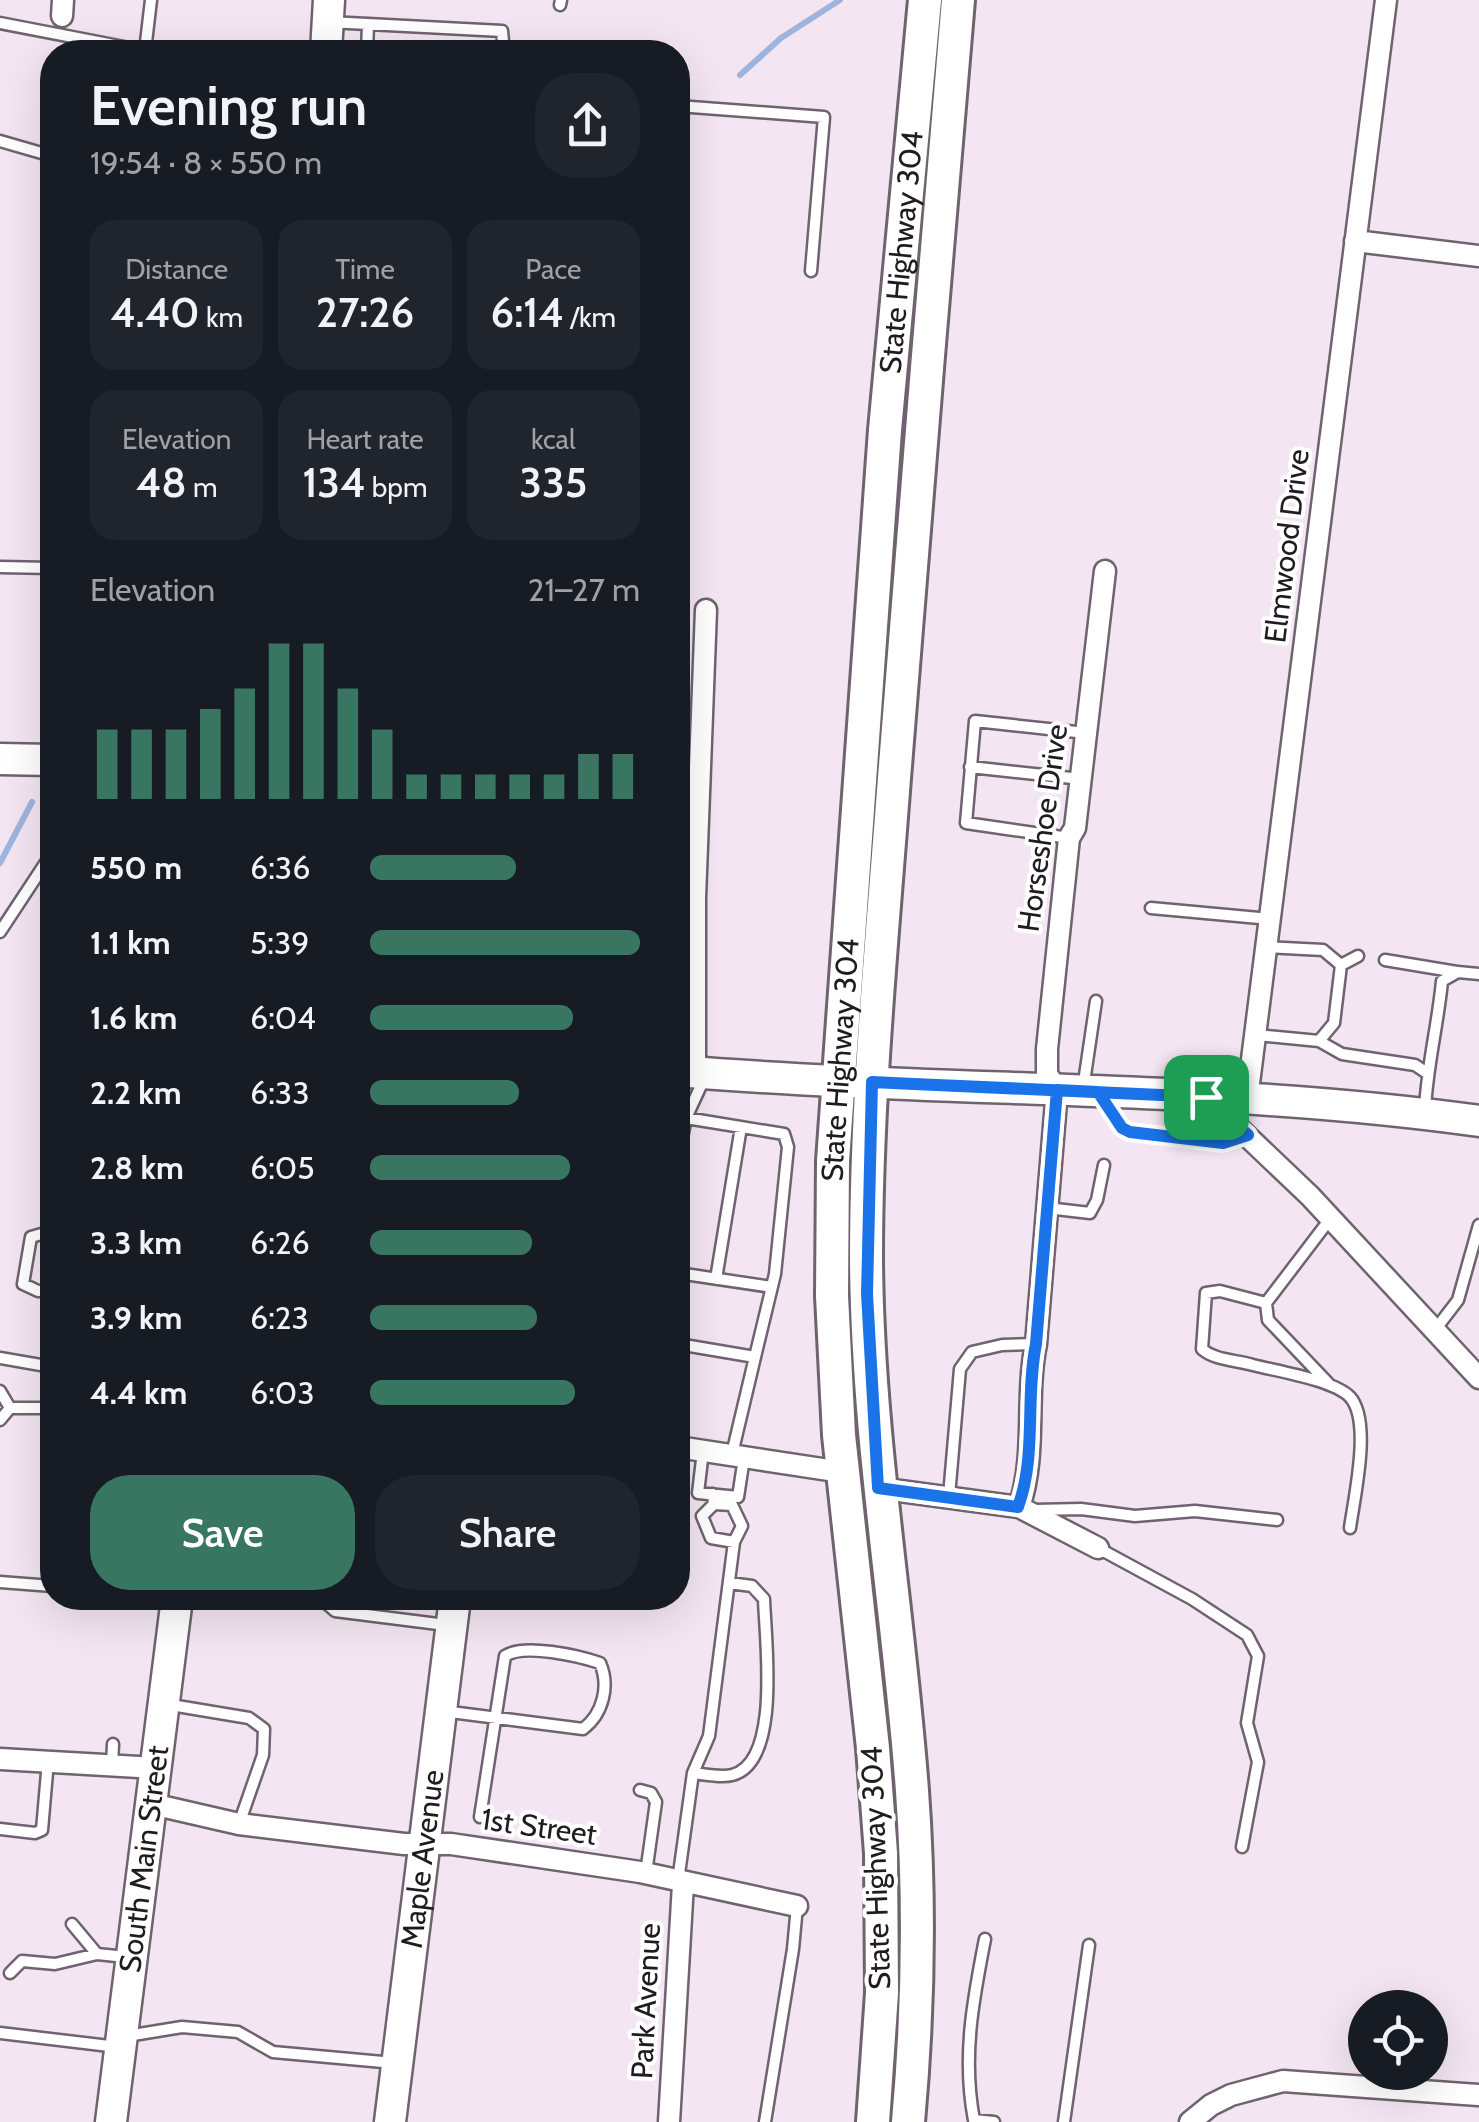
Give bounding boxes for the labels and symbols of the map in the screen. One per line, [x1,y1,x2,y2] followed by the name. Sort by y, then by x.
[871,129,931,375] street label: State Highway 304
[1256,447,1317,645] street label: Elmwood Drive
[1010,722,1075,934] street label: Horseshoe Drive
[814,937,867,1182] street label: State Highway 304
[1164,1055,1249,1140] pin
[111,1743,176,1975] street label: South Main Street
[853,1746,898,1990] street label: State Highway 304
[393,1768,452,1950] street label: Maple Avenue
[479,1800,599,1853] street label: 1st Street
[623,1922,668,2080] street label: Park Avenue

